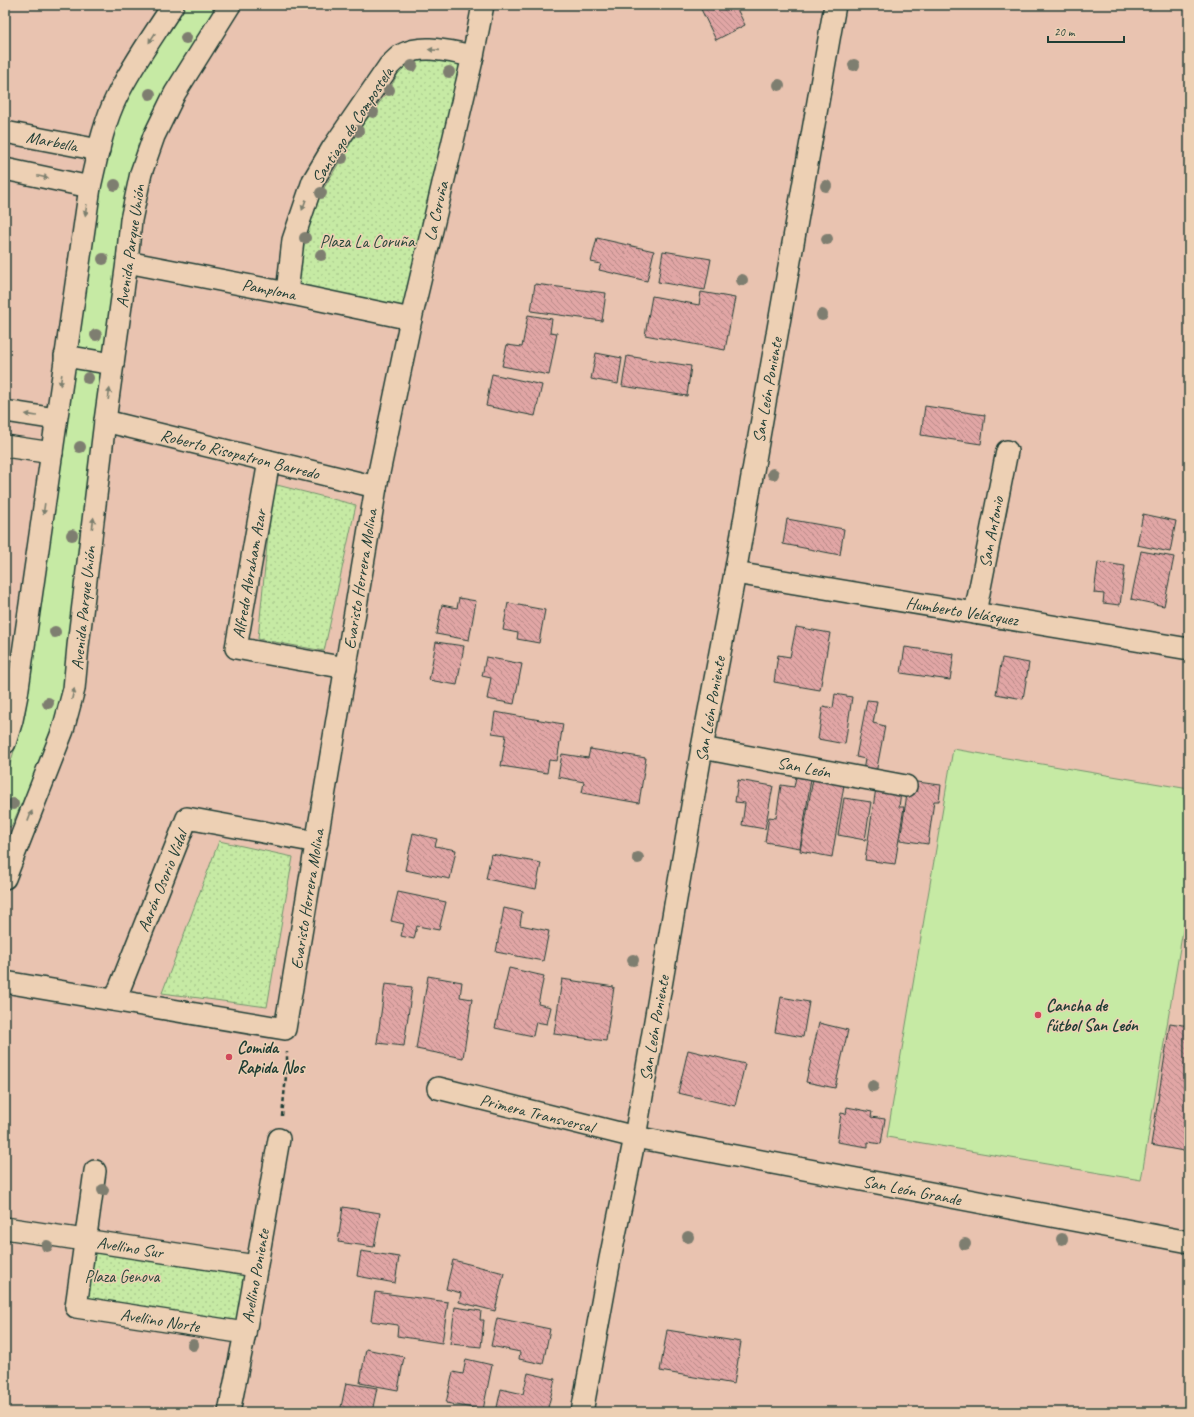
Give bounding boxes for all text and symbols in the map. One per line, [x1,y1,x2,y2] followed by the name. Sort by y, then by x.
[1048,18,1124,44] scale bar
[1054,24,1076,40] text: 20 m
[148,33,156,43] one-way arrow
[427,47,440,53] one-way arrow
[307,61,399,188] street label: Santiago de Compostela
[25,126,81,157] street label: Marbella
[37,175,49,181] one-way arrow
[419,178,454,243] street label: La Coruña
[111,182,150,309] street label: Avenida Parque Unión
[301,200,307,212] one-way arrow
[83,204,89,216] one-way arrow
[320,231,416,252] park label: Plaza La Coruña
[240,274,299,305] street label: Pamplona
[748,334,787,444] street label: San León Poniente
[58,374,64,386] one-way arrow
[106,388,112,400] one-way arrow
[24,412,37,418] one-way arrow
[158,425,322,485] street label: Roberto Risopatron Barredo
[974,494,1009,569] street label: San Antonio
[41,503,47,515] one-way arrow
[228,506,271,640] street label: Alfredo Abraham Azar
[339,506,382,651] street label: Evaristo Herrera Molina
[90,517,96,529] one-way arrow
[67,544,101,671] street label: Avenida Parque Unión
[904,592,1021,631] street label: Humberto Velásquez
[691,653,730,763] street label: San León Poniente
[70,687,76,700] one-way arrow
[776,752,834,783] street label: San León
[27,810,33,822] one-way arrow
[133,825,193,935] street label: Aarón Osorio Vidal
[286,826,329,971] street label: Evaristo Herrera Molina
[635,972,674,1082] street label: San León Poniente
[1046,995,1139,1036] place label: Cancha de fútbol San León
[1033,1010,1043,1020] marker: Cancha de fútbol San León
[237,1037,306,1078] place label: Comida Rapida Nos
[224,1052,234,1062] marker: Comida Rapida Nos
[478,1089,599,1139] street label: Primera Transversal
[861,1171,964,1211] street label: San León Grande
[237,1226,274,1325] street label: Avellino Poniente
[95,1232,166,1263] street label: Avellino Sur
[85,1266,161,1287] park label: Plaza Genova
[119,1304,202,1337] street label: Avellino Norte

